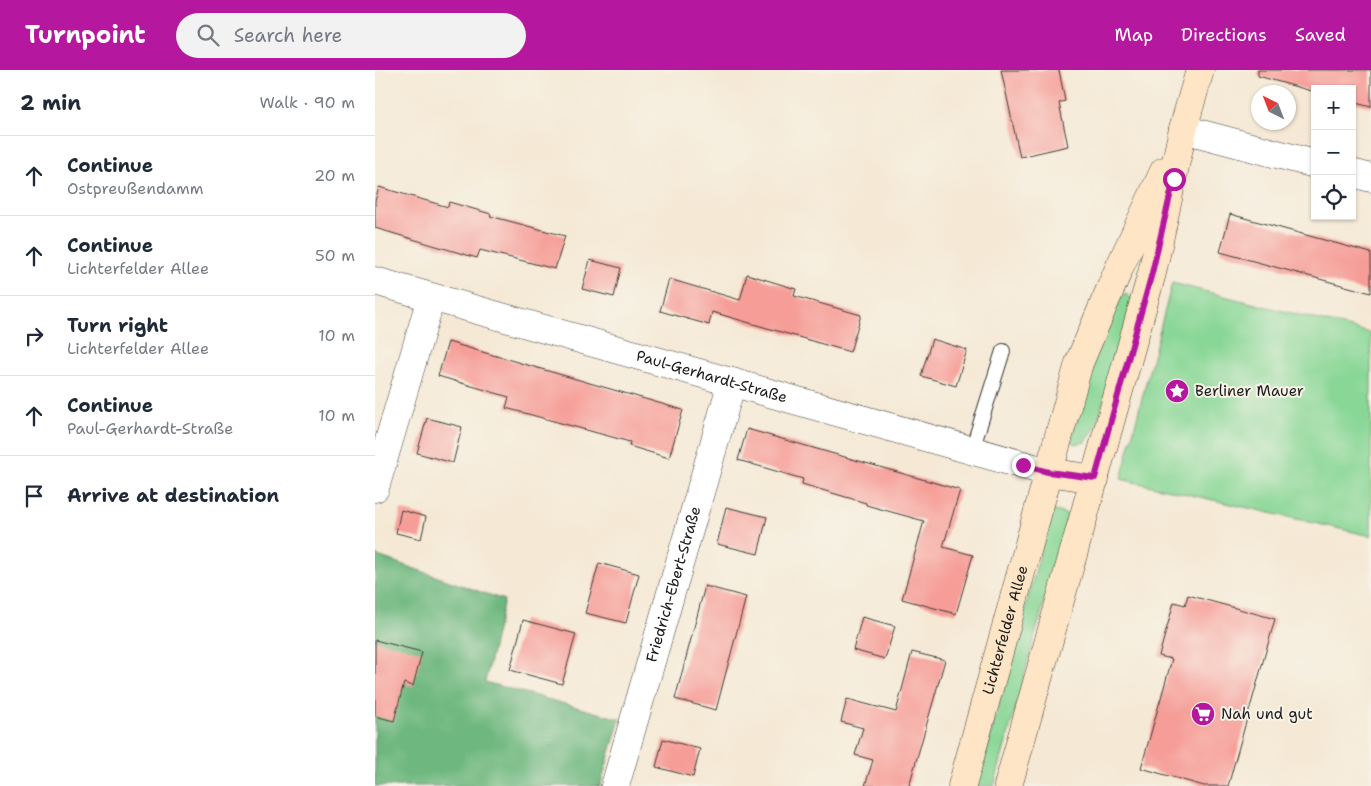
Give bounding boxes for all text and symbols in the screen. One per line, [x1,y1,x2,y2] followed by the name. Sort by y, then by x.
[176,13,526,58] search box
[25,19,146,51] text: Turnpoint
[194,21,222,49] icon: search
[234,23,342,48] text: Search here
[1115,23,1153,47] text: Map
[1181,23,1267,47] text: Directions
[1295,23,1346,47] text: Saved
[1251,85,1296,130] north arrow
[1311,85,1356,220] map controls
[1311,85,1356,130] button: +
[20,89,81,117] text: 2 min
[260,92,355,113] text: Walk · 90 m
[1311,130,1356,175] button: −
[67,153,153,178] text: Continue
[20,162,48,190] icon: ahead
[314,165,355,186] text: 20 m
[1163,168,1186,191] route start
[1311,175,1356,220] button: locate
[67,178,204,199] text: Ostpreußendamm
[67,233,153,258] text: Continue
[20,242,48,270] icon: ahead
[315,245,355,266] text: 50 m
[67,258,209,279] text: Lichterfelder Allee
[67,313,168,338] text: Turn right
[20,322,48,350] icon: right
[318,325,355,346] text: 10 m
[67,338,209,359] text: Lichterfelder Allee
[634,346,789,407] street label: Paul-Gerhardt-Straße
[1164,378,1190,404] place icon: Berliner Mauer
[1195,381,1304,401] place label: Berliner Mauer
[67,393,153,418] text: Continue
[20,402,48,430] icon: ahead
[318,405,355,426] text: 10 m
[67,418,233,439] text: Paul-Gerhardt-Straße
[1012,454,1035,477] route end
[20,482,48,510] icon: arrive
[67,483,279,508] text: Arrive at destination
[641,504,706,665] street label: Friedrich-Ebert-Straße
[978,563,1033,697] street label: Lichterfelder Allee
[1190,701,1216,727] supermarket icon: Nah und gut
[1221,704,1313,724] place label: Nah und gut

